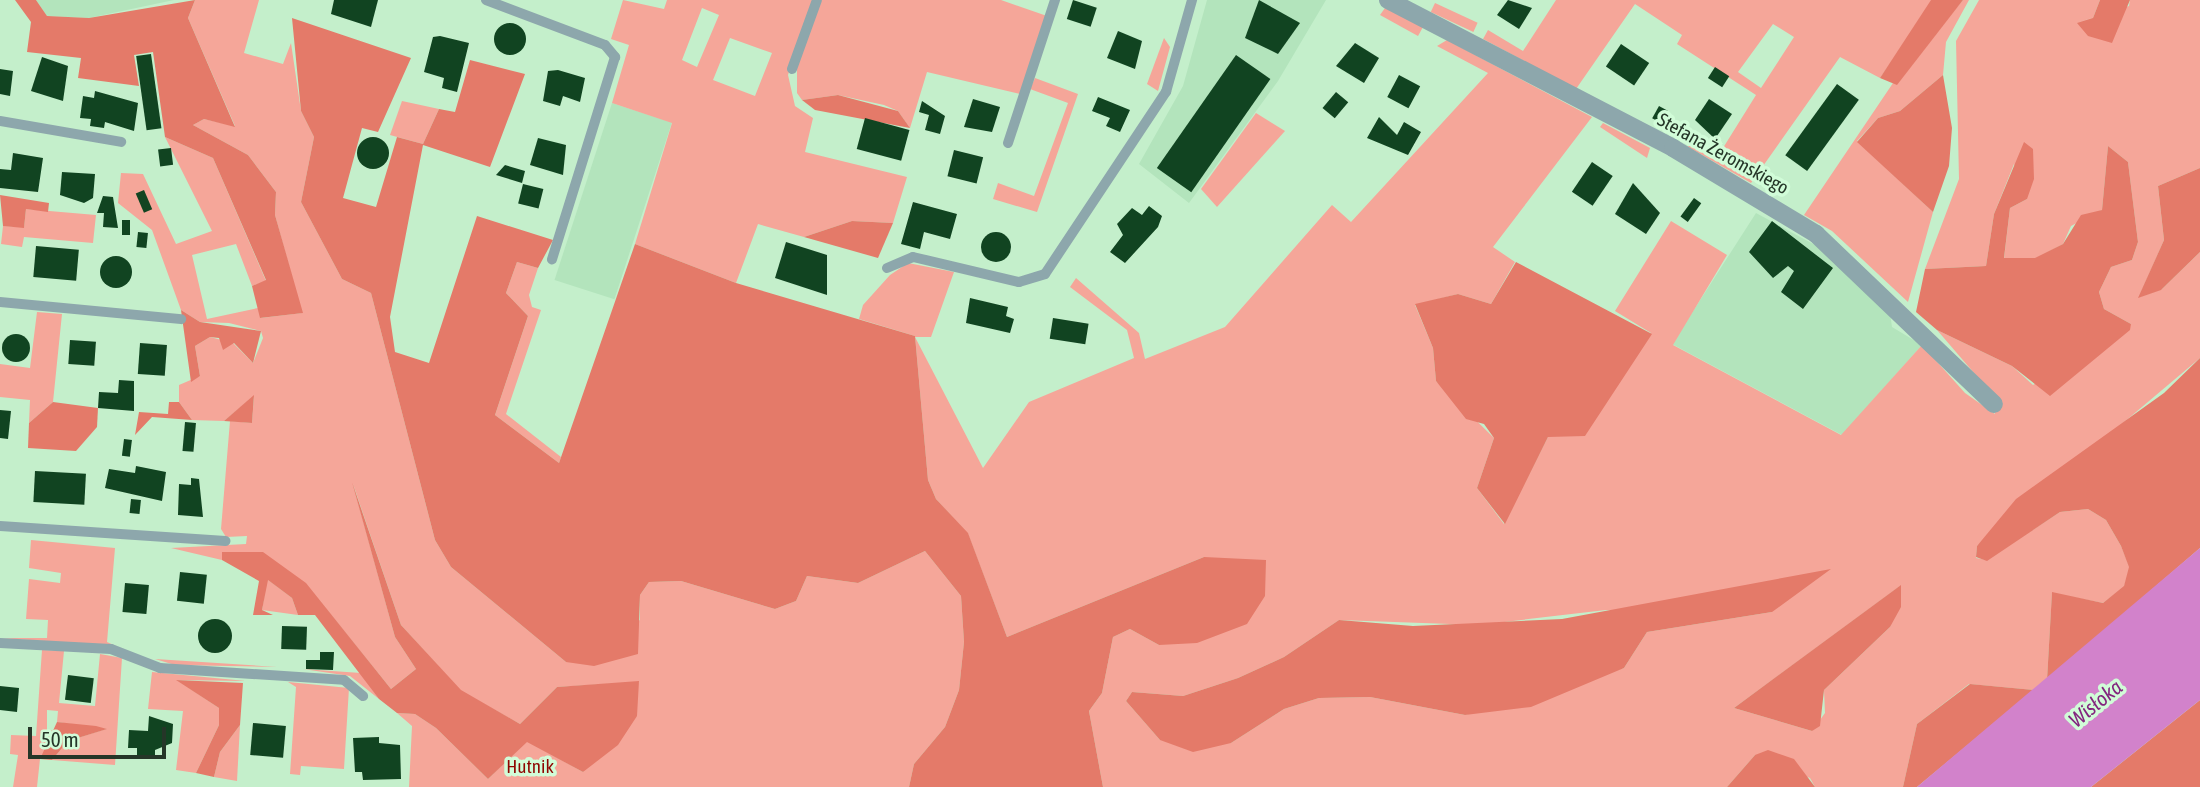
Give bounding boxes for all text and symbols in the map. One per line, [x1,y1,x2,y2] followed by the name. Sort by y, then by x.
[1654,109,1792,199] street label: Stefana Żeromskiego
[2063,674,2127,732] water label: Wisłoka
[32,714,170,758] scale bar
[41,727,79,751] text: 50 m
[506,756,554,778] park label: Hutnik

